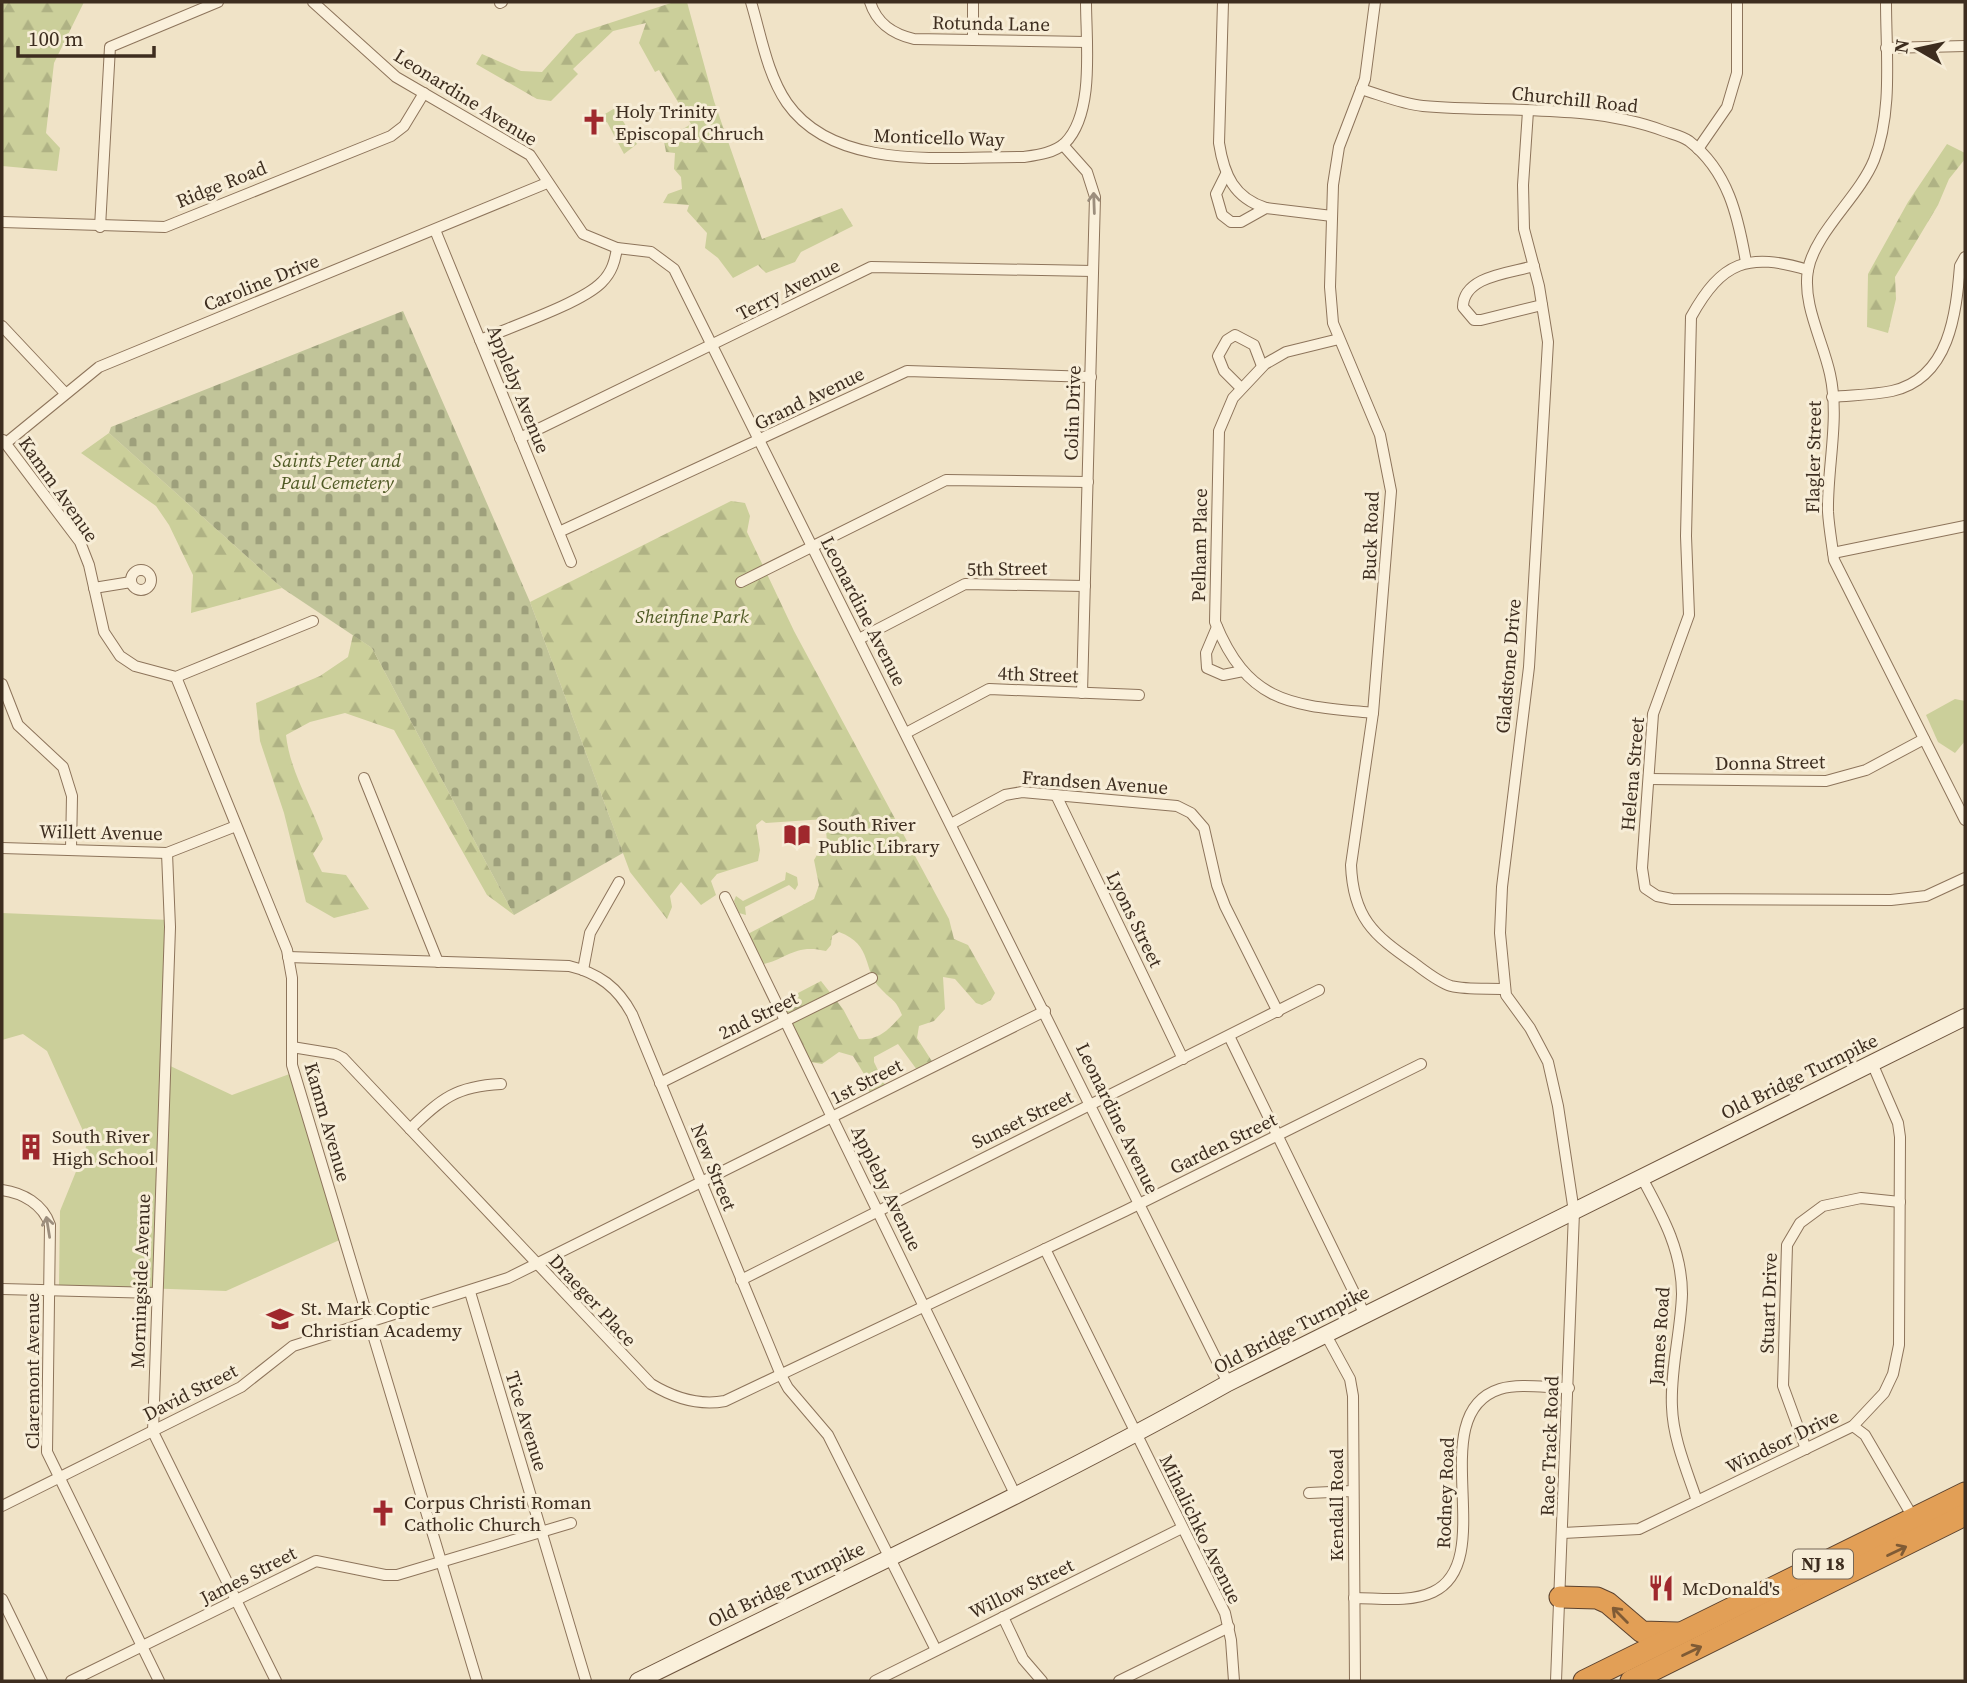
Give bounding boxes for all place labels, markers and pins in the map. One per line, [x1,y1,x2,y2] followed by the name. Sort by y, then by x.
[615,98,764,146] place label: Holy Trinity Episcopal Chruch
[579,107,609,137] church icon: Holy Trinity Episcopal Chruch
[818,811,940,859] place label: South River Public Library
[782,820,812,850] library icon: South River Public Library
[52,1123,155,1171] place label: South River High School
[16,1132,46,1162] building icon: South River High School
[301,1295,462,1343] place label: St. Mark Coptic Christian Academy
[265,1304,295,1334] school or university icon: St. Mark Coptic Christian Academy
[404,1489,592,1537] place label: Corpus Christi Roman Catholic Church
[368,1498,398,1528] church icon: Corpus Christi Roman Catholic Church
[1646,1573,1676,1603] restaurant icon: McDonald's
[1682,1575,1780,1601] place label: McDonald's

